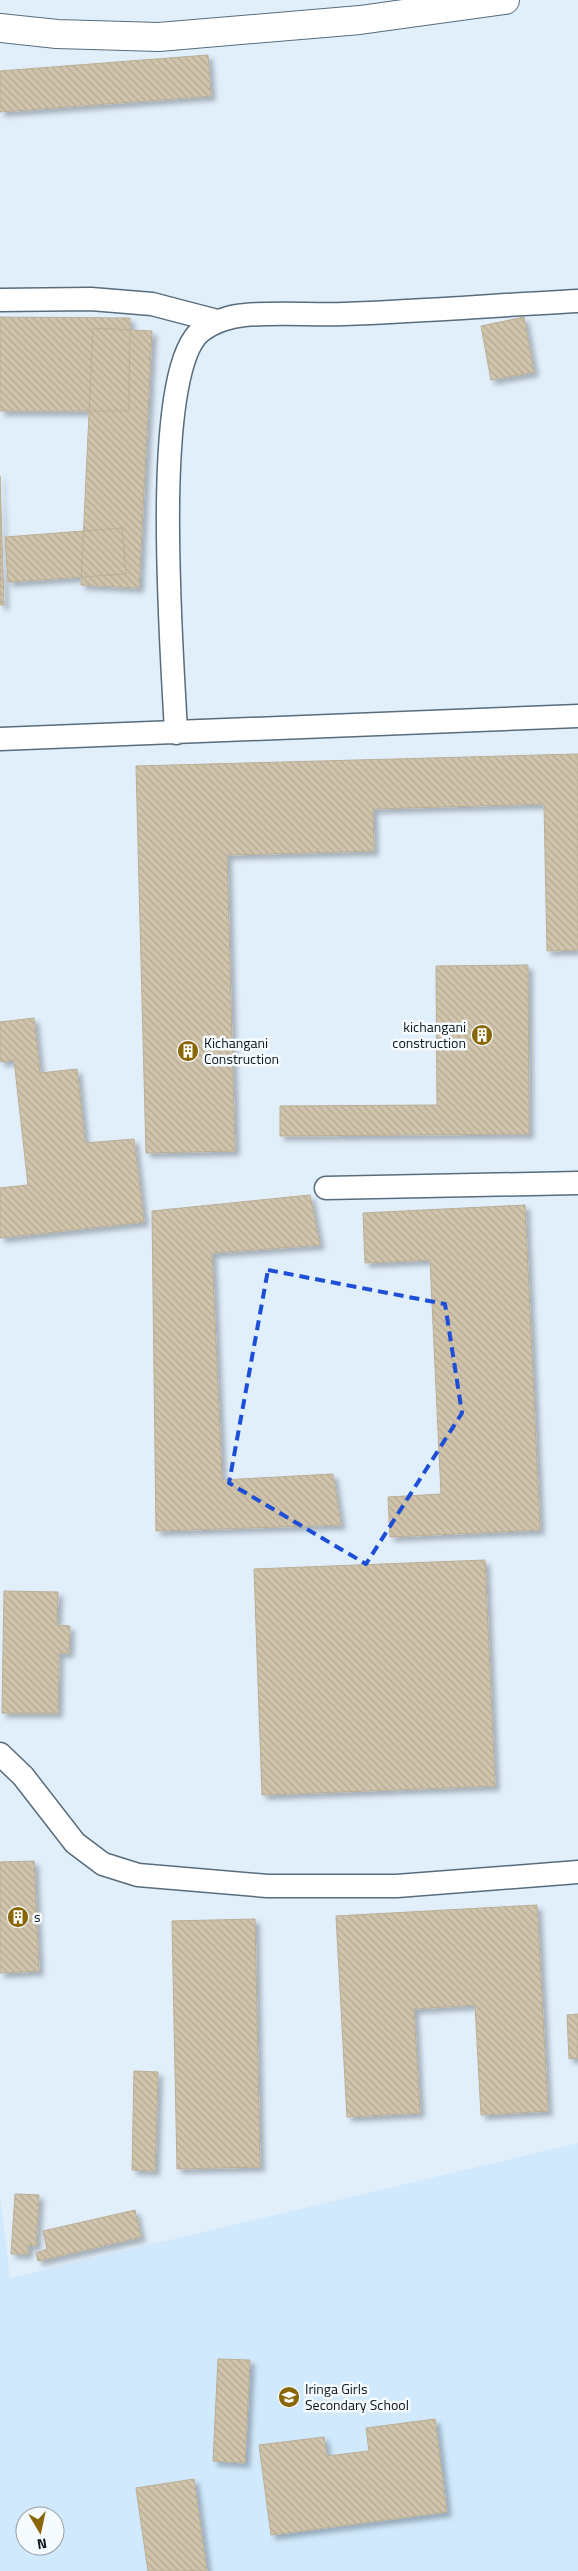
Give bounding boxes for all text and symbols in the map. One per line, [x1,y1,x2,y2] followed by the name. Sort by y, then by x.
[392,1016,466,1053] place label: kichangani construction
[470,1023,494,1047] building icon: kichangani construction
[204,1032,279,1069] place label: Kichangani Construction
[176,1039,200,1063] building icon: Kichangani Construction
[6,1905,30,1929] building icon: s
[34,1906,41,1927] place label: s
[305,2378,409,2415] place label: Iringa Girls Secondary School
[277,2385,301,2409] school or university icon: Iringa Girls Secondary School
[15,2506,65,2556] north arrow
[36,2533,49,2555] text: N

